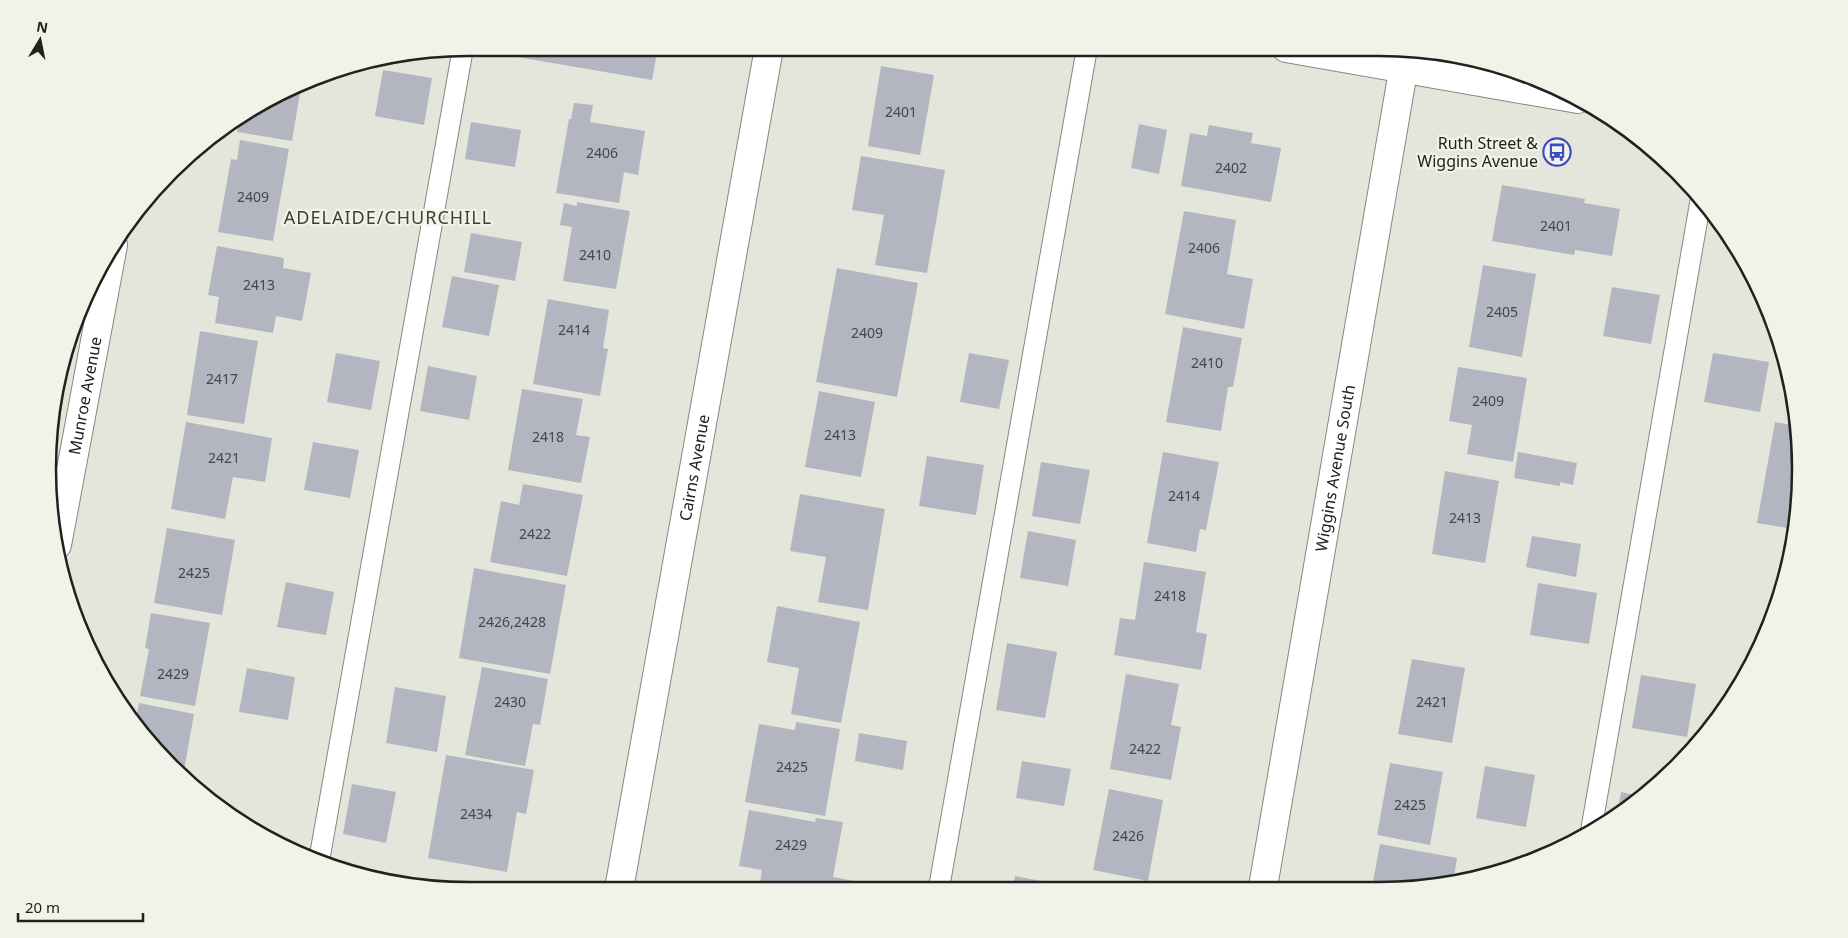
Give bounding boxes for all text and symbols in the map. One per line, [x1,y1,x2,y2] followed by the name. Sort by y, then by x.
[15,15,65,65] north arrow
[35,16,50,37] text: N
[885,102,917,121] house number: 2401
[1417,132,1538,172] place label: Ruth Street & Wiggins Avenue
[1542,137,1572,167] bus stop icon: Ruth Street & Wiggins Avenue
[586,143,618,162] house number: 2406
[1215,158,1247,177] house number: 2402
[237,187,269,206] house number: 2409
[284,205,492,229] district label: ADELAIDE/CHURCHILL
[1540,216,1572,235] house number: 2401
[1188,238,1220,257] house number: 2406
[579,245,611,264] house number: 2410
[243,275,275,294] house number: 2413
[1486,302,1518,321] house number: 2405
[558,320,590,339] house number: 2414
[851,323,883,342] house number: 2409
[63,335,107,456] street label: Munroe Avenue
[1191,353,1223,372] house number: 2410
[206,369,238,388] house number: 2417
[1310,383,1360,553] street label: Wiggins Avenue South
[1472,391,1504,410] house number: 2409
[674,413,714,523] street label: Cairns Avenue
[824,425,856,444] house number: 2413
[532,427,564,446] house number: 2418
[208,448,240,467] house number: 2421
[1168,486,1200,505] house number: 2414
[1449,508,1481,527] house number: 2413
[519,524,551,543] house number: 2422
[178,563,210,582] house number: 2425
[1154,586,1186,605] house number: 2418
[478,612,546,631] house number: 2426,2428
[157,664,189,683] house number: 2429
[494,692,526,711] house number: 2430
[1416,692,1448,711] house number: 2421
[1129,739,1161,758] house number: 2422
[776,757,808,776] house number: 2425
[1394,795,1426,814] house number: 2425
[460,804,492,823] house number: 2434
[1112,826,1144,845] house number: 2426
[775,835,807,854] house number: 2429
[18,890,142,922] scale bar
[25,897,60,917] text: 20 m

